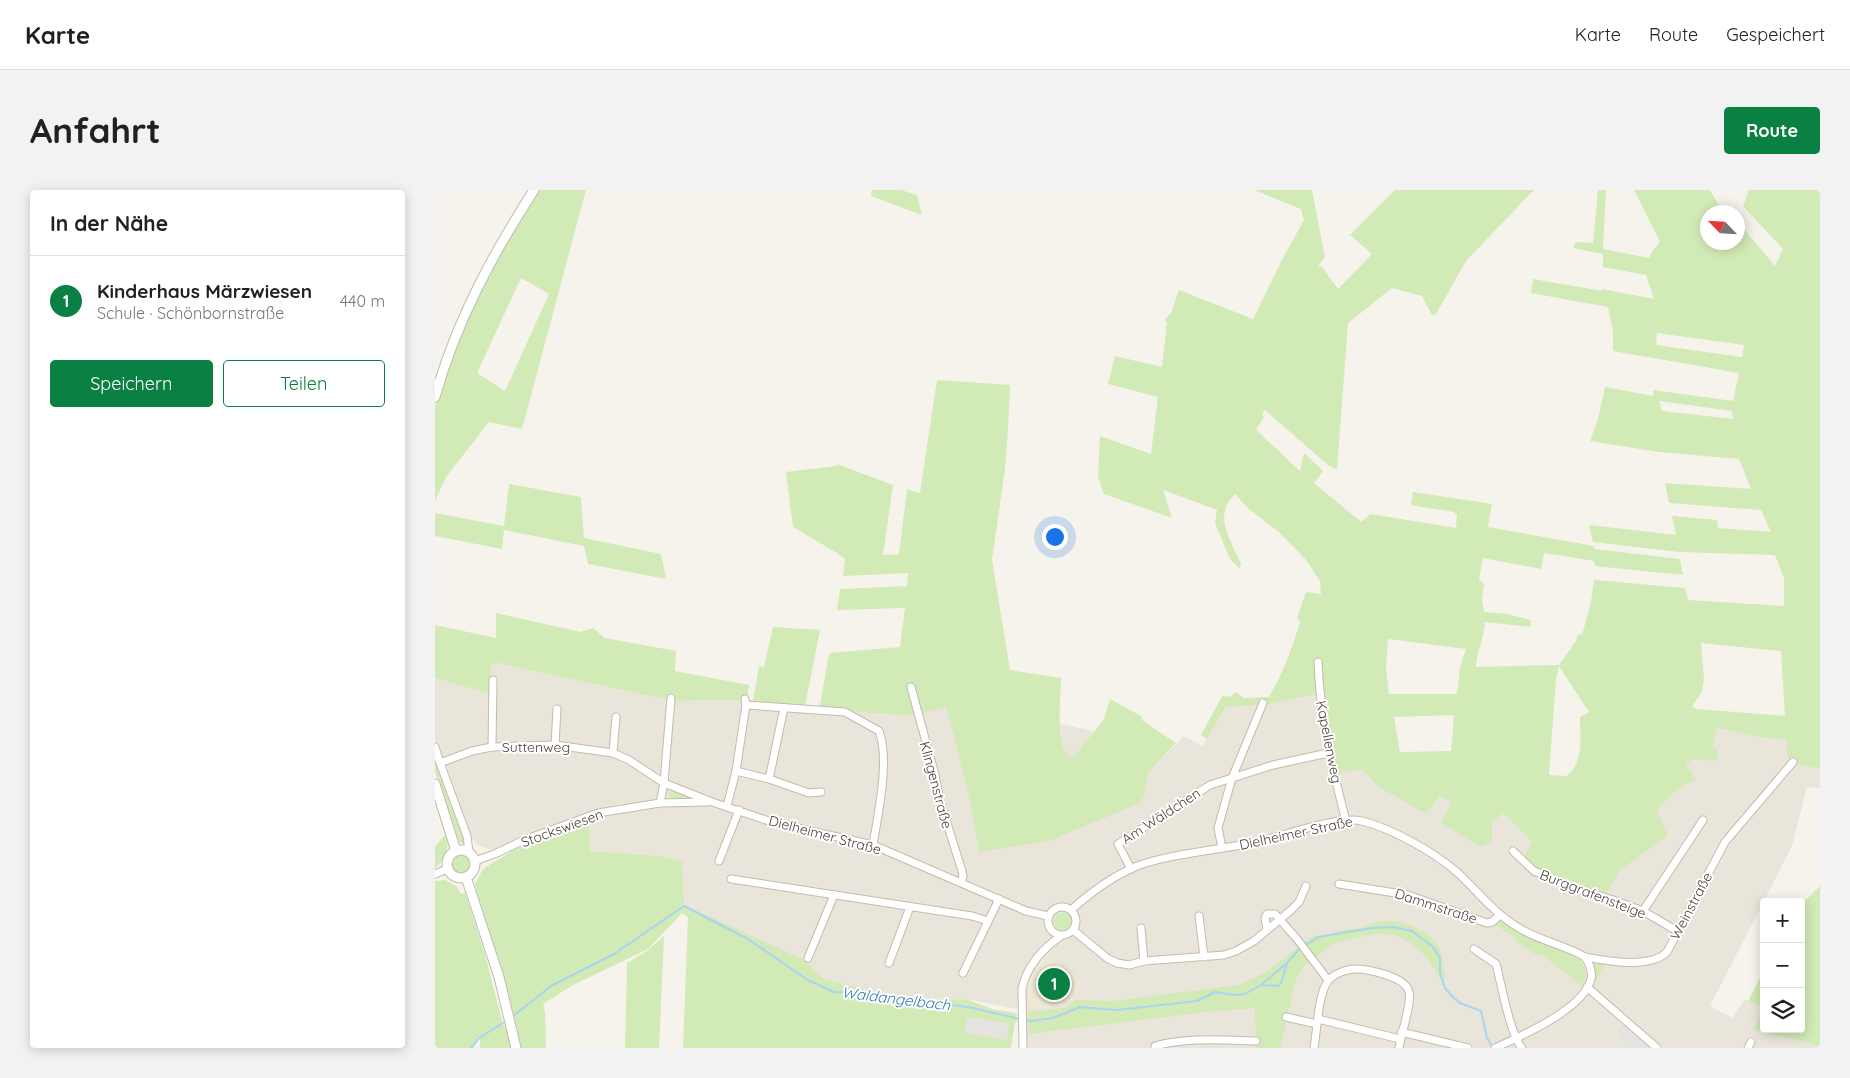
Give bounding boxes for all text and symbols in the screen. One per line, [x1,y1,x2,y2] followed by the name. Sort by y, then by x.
[25,20,90,50] text: Karte
[1575,23,1621,46] text: Karte
[1649,23,1698,46] text: Route
[1726,23,1825,46] text: Gespeichert
[1724,107,1820,154] button: Route
[30,108,161,152] text: Anfahrt
[1700,205,1745,250] north arrow
[50,210,168,236] text: In der Nähe
[97,279,312,303] text: Kinderhaus Märzwiesen
[63,291,69,311] text: 1
[340,291,385,311] text: 440 m
[97,303,284,323] text: Schule · Schönbornstraße
[50,360,213,407] button: Speichern
[223,360,385,407] button: Teilen
[1042,524,1068,550] your location
[1312,699,1346,785] street label: Kapellenweg
[502,738,570,756] street label: Suttenweg
[916,739,956,831] street label: Klingenstraße
[1118,784,1204,848] street label: Am Wäldchen
[518,805,606,851] street label: Stockswiesen
[767,811,883,859] street label: Dielheimer Straße
[1238,812,1355,854] street label: Dielheimer Straße
[1537,865,1649,923] street label: Burggrafensteige
[1666,869,1716,943] street label: Weinstraße
[1393,884,1480,928] street label: Dammstraße
[1760,898,1805,1033] map controls
[1760,898,1805,943] button: +
[1760,943,1805,988] button: −
[1038,965,1070,1003] pin: 1
[841,982,952,1015] water label: Waldangelbach
[1760,988,1805,1033] button: layers

